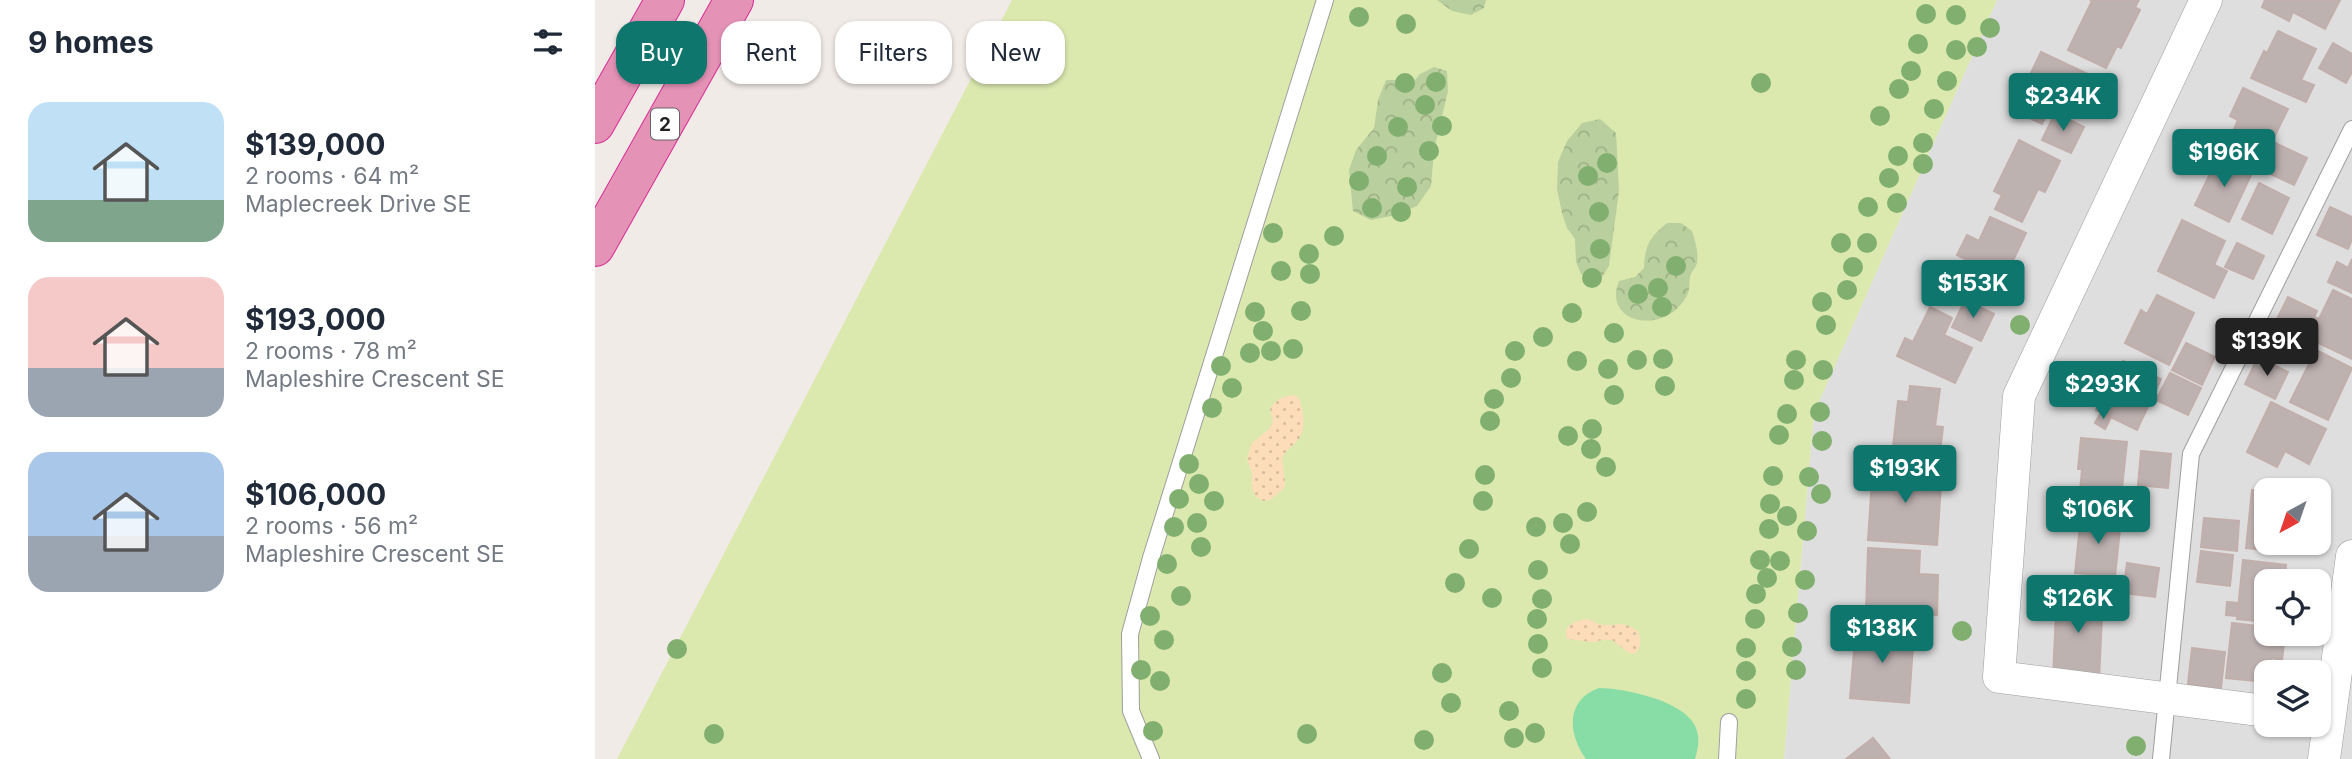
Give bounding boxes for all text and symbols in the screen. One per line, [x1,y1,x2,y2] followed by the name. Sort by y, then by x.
[616,21,707,84] chip: Buy
[721,21,821,84] chip: Rent
[835,21,952,84] chip: Filters
[966,21,1065,84] chip: New
[529,23,567,61] icon: filters
[28,24,154,60] text: 9 homes
[2014,74,2112,133] pin: $234K
[2025,82,2101,110] text: $234K
[651,108,679,140] road number: 2
[245,126,385,162] text: $139,000
[84,130,168,214] icon: home
[2175,130,2273,189] pin: $196K
[2188,138,2260,166] text: $196K
[245,162,419,190] text: 2 rooms · 64 m²
[245,190,471,218] text: Maplecreek Drive SE
[1924,260,2022,320] pin: $153K
[1937,269,2009,297] text: $153K
[245,301,386,337] text: $193,000
[84,305,168,389] icon: home
[2218,318,2316,378] pin: $139K
[2231,327,2303,355] text: $139K
[245,337,417,365] text: 2 rooms · 78 m²
[2054,362,2152,421] pin: $293K
[245,365,505,393] text: Mapleshire Crescent SE
[2065,370,2141,398] text: $293K
[1856,446,1954,505] pin: $193K
[1869,454,1941,482] text: $193K
[245,476,386,512] text: $106,000
[2254,478,2331,555] north arrow
[2254,478,2331,737] map controls
[84,480,168,564] icon: home
[2049,486,2147,546] pin: $106K
[2062,495,2134,523] text: $106K
[245,512,418,540] text: 2 rooms · 56 m²
[245,540,505,568] text: Mapleshire Crescent SE
[2254,569,2331,646] button: locate
[2029,576,2127,635] pin: $126K
[2043,584,2113,612] text: $126K
[1833,606,1931,665] pin: $138K
[1846,614,1918,642] text: $138K
[2254,660,2331,737] button: layers

